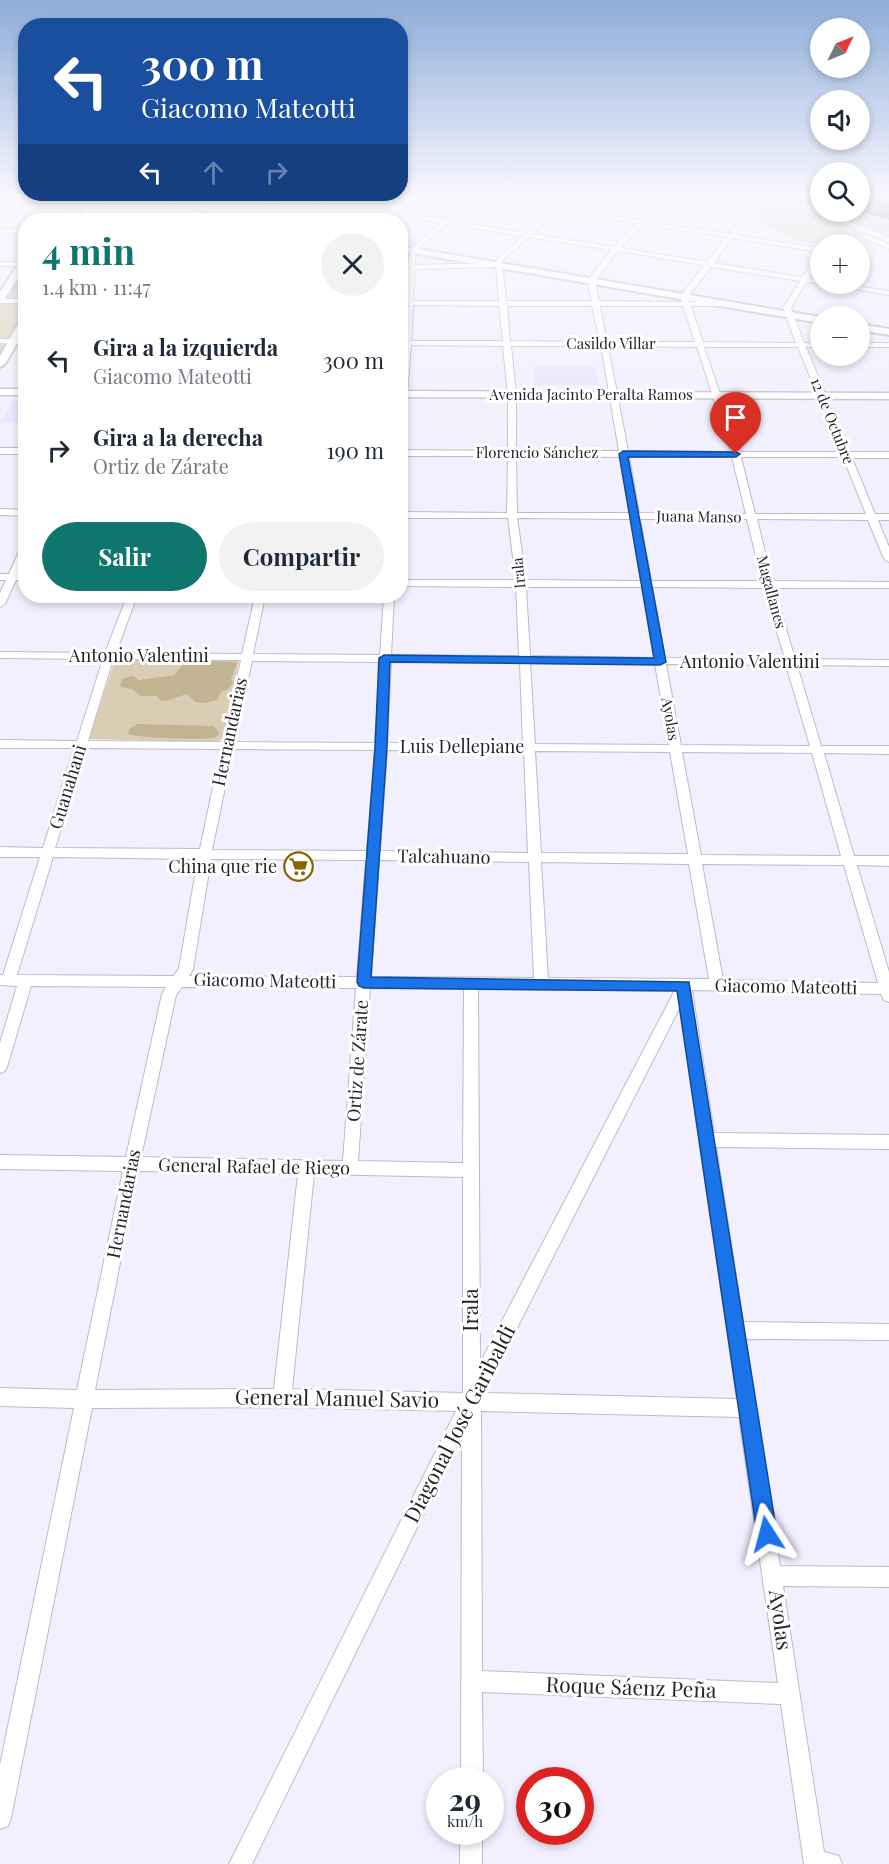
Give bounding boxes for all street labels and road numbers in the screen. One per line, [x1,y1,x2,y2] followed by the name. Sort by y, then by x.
[566,333,656,353] street label: Casildo Villar
[807,375,859,467] street label: 12 de Octubre
[488,384,693,404] street label: Avenida Jacinto Peralta Ramos
[476,442,598,462] street label: Florencio Sánchez
[655,505,742,527] street label: Juana Manso
[753,553,791,631] street label: Magallanes
[506,556,530,590] street label: Irala
[68,643,209,667] street label: Antonio Valentini
[679,649,820,673] street label: Antonio Valentini
[206,675,252,788] street label: Hernandarias
[657,695,685,742] street label: Ayolas
[400,734,524,758] street label: Luis Dellepiane
[43,741,91,832] street label: Guanahani
[397,843,491,869] street label: Talcahuano
[193,967,337,993] street label: Giacomo Mateotti
[714,973,858,999] street label: Giacomo Mateotti
[341,999,373,1123] street label: Ortiz de Zárate
[101,1147,145,1260] street label: Hernandarias
[158,1152,350,1180] street label: General Rafael de Riego
[455,1288,483,1332] street label: Irala
[396,1319,520,1527] street label: Diagonal José Garibaldi
[235,1381,439,1413] street label: General Manuel Savio
[764,1587,800,1652] street label: Ayolas
[545,1669,717,1703] street label: Roque Sáenz Peña

